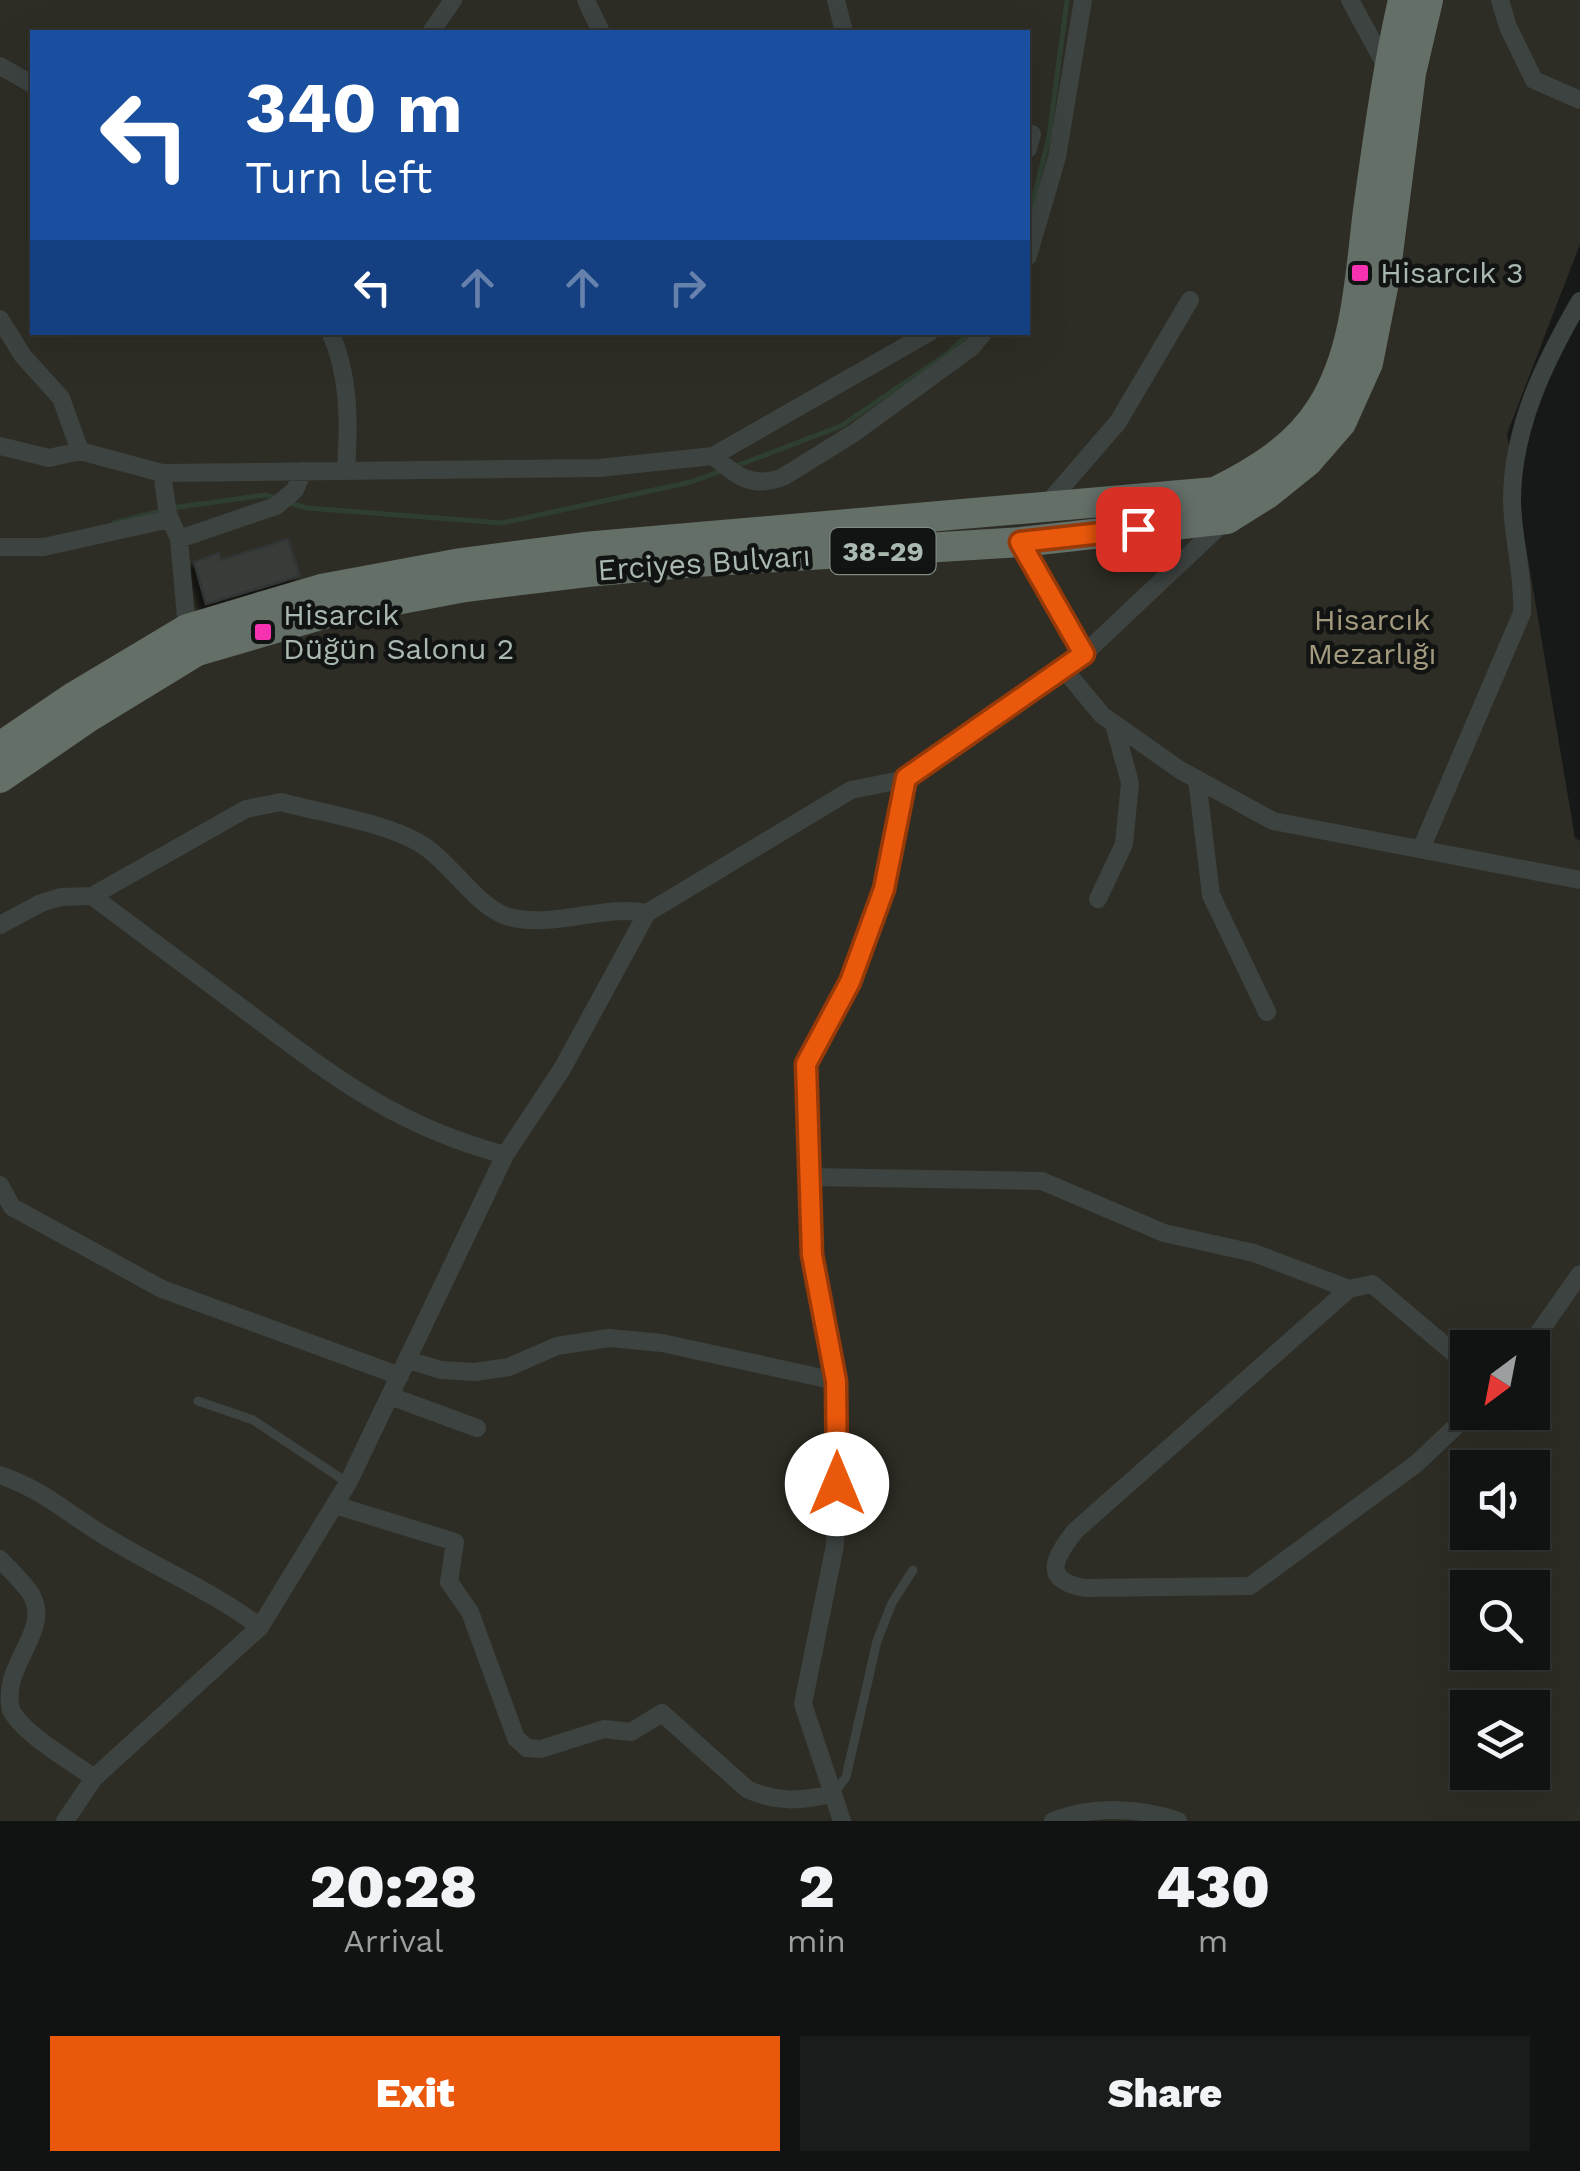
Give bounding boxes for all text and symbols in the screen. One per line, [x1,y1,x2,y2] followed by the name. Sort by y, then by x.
[245,67,463,149] text: 340 m
[80,70,210,200] icon: left
[245,151,432,204] text: Turn left
[1380,255,1523,290] place label: Hisarcık 3
[345,260,400,315] icon: left
[450,260,505,315] icon: ahead
[555,260,610,315] icon: ahead
[660,260,715,315] icon: right
[1349,262,1371,284] marker: Hisarcık 3
[1096,487,1181,572] pin
[1111,502,1166,557] icon: arrive
[830,528,936,574] road number: 38-29
[596,538,812,587] street label: Erciyes Bulvarı
[283,597,514,666] place label: Hisarcık Düğün Salonu 2
[1307,602,1437,671] park label: Hisarcık Mezarlığı
[252,621,274,643] marker: Hisarcık Düğün Salonu 2
[1450,1330,1550,1430] north arrow
[1450,1330,1550,1790] map controls
[785,1432,889,1536] position arrow
[1450,1450,1550,1550] button: sound
[1450,1570,1550,1670] button: search
[1450,1690,1550,1790] button: layers
[310,1851,477,1922] text: 20:28
[798,1851,834,1922] text: 2
[1156,1851,1270,1922] text: 430
[344,1922,443,1960] text: Arrival
[787,1922,846,1960] text: min
[1198,1922,1228,1960] text: m
[50,2036,780,2151] button: Exit
[800,2036,1530,2151] button: Share

